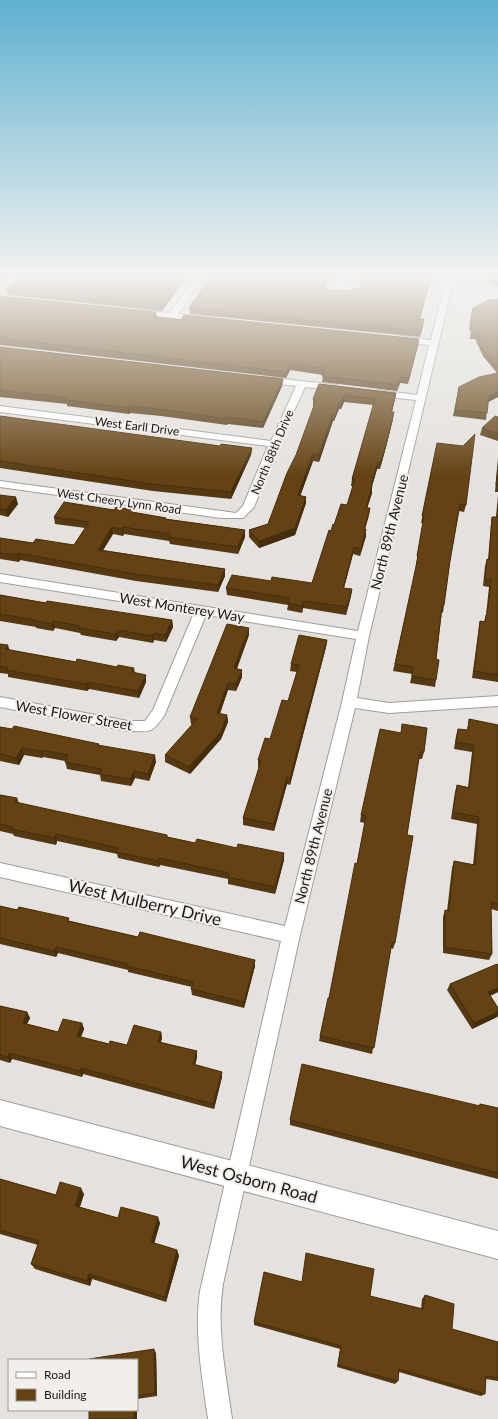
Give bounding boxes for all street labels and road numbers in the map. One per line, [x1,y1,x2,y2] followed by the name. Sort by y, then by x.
[247,407,297,497] street label: North 88th Drive
[94,413,180,439] street label: West Earll Drive
[366,472,412,592] street label: North 89th Avenue
[56,485,182,517] street label: West Cheery Lynn Road
[118,589,247,625] street label: West Monterey Way
[14,696,134,734] street label: West Flower Street
[290,786,336,906] street label: North 89th Avenue
[66,874,224,930] street label: West Mulberry Drive
[178,1151,320,1207] street label: West Osborn Road

